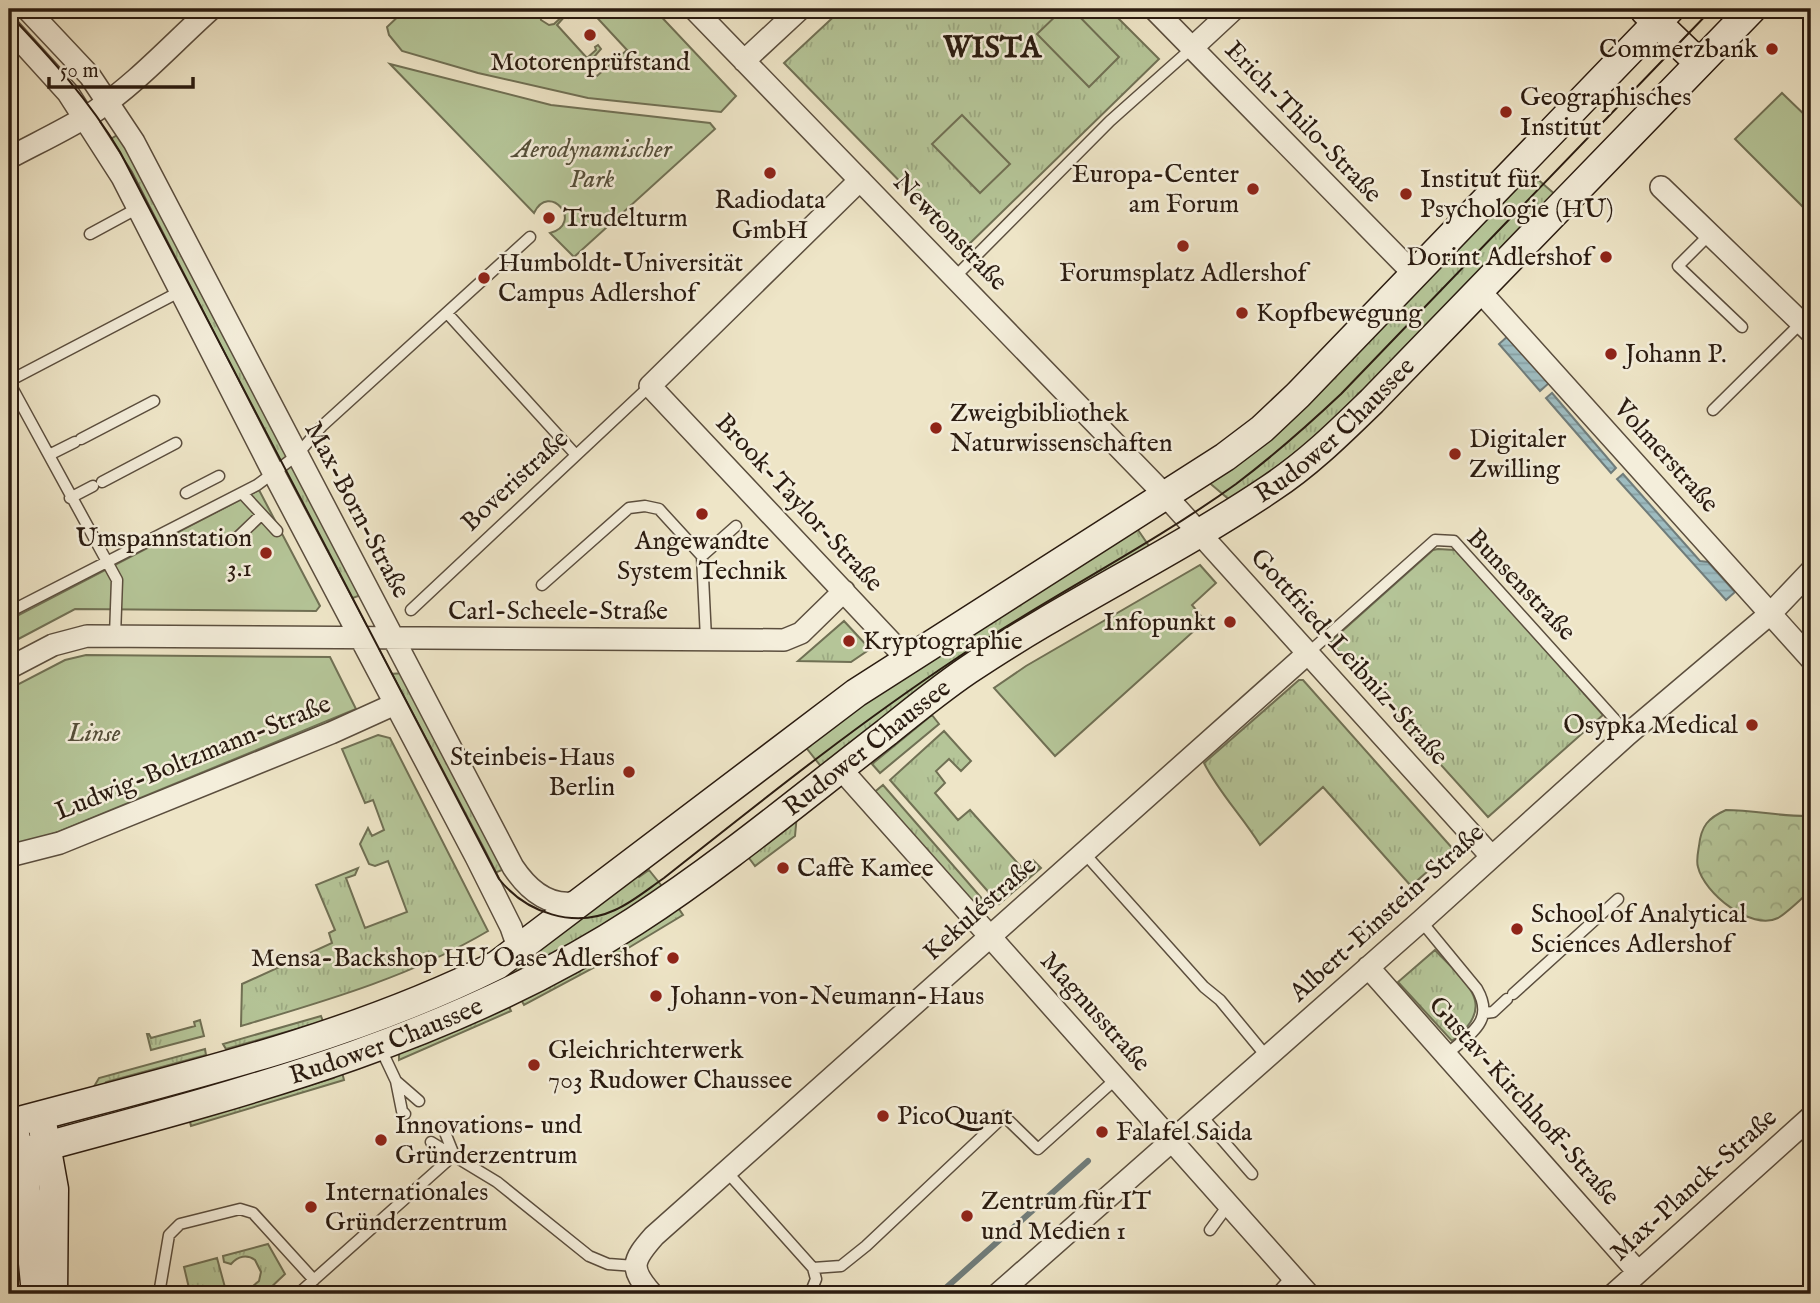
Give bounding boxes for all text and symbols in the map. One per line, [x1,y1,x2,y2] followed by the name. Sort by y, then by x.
[582,27,598,43] marker: Motorenprüfstand
[942,30,1043,68] district label: WISTA
[1599,33,1759,66] place label: Commerzbank
[1217,34,1389,210] street label: Erich-Thilo-Straße
[1764,41,1780,57] marker: Commerzbank
[49,46,192,90] scale bar
[490,46,690,79] place label: Motorenprüfstand
[60,58,99,85] text: 50 m
[1520,81,1691,144] place label: Geographisches Institut
[1498,104,1514,120] marker: Geographisches Institut
[509,133,673,196] park label: Aerodynamischer Park
[1072,158,1239,221] place label: Europa-Center am Forum
[1420,163,1614,226] place label: Institut für Psychologie (HU)
[762,165,778,181] marker: Radiodata GmbH
[885,166,1015,298] street label: Newtonstraße
[1245,181,1261,197] marker: Europa-Center am Forum
[715,184,826,247] place label: Radiodata GmbH
[1398,186,1414,202] marker: Institut für Psychologie (HU)
[563,202,688,235] place label: Trudelturm
[541,210,557,226] marker: Trudelturm
[1175,238,1191,254] marker: Forumsplatz Adlershof
[1406,241,1597,274] place label: Dorint Adlershof
[498,247,743,310] place label: Humboldt-Universität Campus Adlershof
[1598,249,1614,265] marker: Dorint Adlershof
[1059,257,1311,290] place label: Forumsplatz Adlershof
[476,270,492,286] marker: Humboldt-Universität Campus Adlershof
[1256,297,1423,330] place label: Kopfbewegung
[1234,305,1250,321] marker: Kopfbewegung
[1622,338,1727,371] place label: Johann P.
[1603,346,1619,362] marker: Johann P.
[1248,350,1422,511] street label: Rudower Chaussee
[1605,391,1726,520] street label: Volmerstraße
[950,397,1173,460] place label: Zweigbibliothek Naturwissenschaften
[708,407,890,599] street label: Brook-Taylor-Straße
[297,416,417,604] street label: Max-Born-Straße
[928,420,944,436] marker: Zweigbibliothek Naturwissenschaften
[454,423,576,539] street label: Boveristraße
[1469,423,1567,486] place label: Digitaler Zwilling
[1447,446,1463,462] marker: Digitaler Zwilling
[694,506,710,522] marker: Angewandte System Technik
[76,522,252,585] place label: Umspannstation 3.1
[1459,522,1583,648] street label: Bunsenstraße
[617,525,788,588] place label: Angewandte System Technik
[1243,542,1455,772] street label: Gottfried-Leibniz-Straße
[258,545,274,561] marker: Umspannstation 3.1
[448,595,668,628] street label: Carl-Scheele-Straße
[1104,606,1216,639] place label: Infopunkt
[1222,614,1238,630] marker: Infopunkt
[863,625,1023,658] place label: Kryptographie
[841,633,857,649] marker: Kryptographie
[777,671,957,824] street label: Rudower Chaussee
[50,688,336,828] street label: Ludwig-Boltzmann-Straße
[1563,709,1739,742] place label: Osypka Medical
[67,717,121,750] park label: Linse
[1744,717,1760,733] marker: Osypka Medical
[450,741,615,804] place label: Steinbeis-Haus Berlin
[621,764,637,780] marker: Steinbeis-Haus Berlin
[1282,817,1491,1010] street label: Albert-Einstein-Straße
[916,849,1044,969] street label: Kekuléstraße
[797,852,934,885] place label: Caffè Kamee
[775,860,791,876] marker: Caffè Kamee
[1531,898,1747,961] place label: School of Analytical Sciences Adlershof
[1509,921,1525,937] marker: School of Analytical Sciences Adlershof
[251,942,664,975] place label: Mensa-Backshop HU Oase Adlershof
[1032,945,1158,1079] street label: Magnusstraße
[665,950,681,966] marker: Mensa-Backshop HU Oase Adlershof
[667,980,984,1013] place label: Johann-von-Neumann-Haus
[648,988,664,1004] marker: Johann-von-Neumann-Haus
[285,989,488,1092] street label: Rudower Chaussee
[1421,989,1627,1213] street label: Gustav-Kirchhoff-Straße
[548,1034,793,1097] place label: Gleichrichterwerk 703 Rudower Chaussee
[526,1057,542,1073] marker: Gleichrichterwerk 703 Rudower Chaussee
[897,1100,1013,1133] place label: PicoQuant
[1604,1101,1784,1269] street label: Max-Planck-Straße
[875,1108,891,1124] marker: PicoQuant
[395,1109,582,1172] place label: Innovations- und Gründerzentrum
[1116,1116,1253,1149] place label: Falafel Saida
[1094,1124,1110,1140] marker: Falafel Saida
[373,1132,389,1148] marker: Innovations- und Gründerzentrum
[325,1176,508,1239] place label: Internationales Gründerzentrum
[981,1185,1151,1248] place label: Zentrum für IT und Medien 1
[303,1199,319,1215] marker: Internationales Gründerzentrum
[959,1208,975,1224] marker: Zentrum für IT und Medien 1

